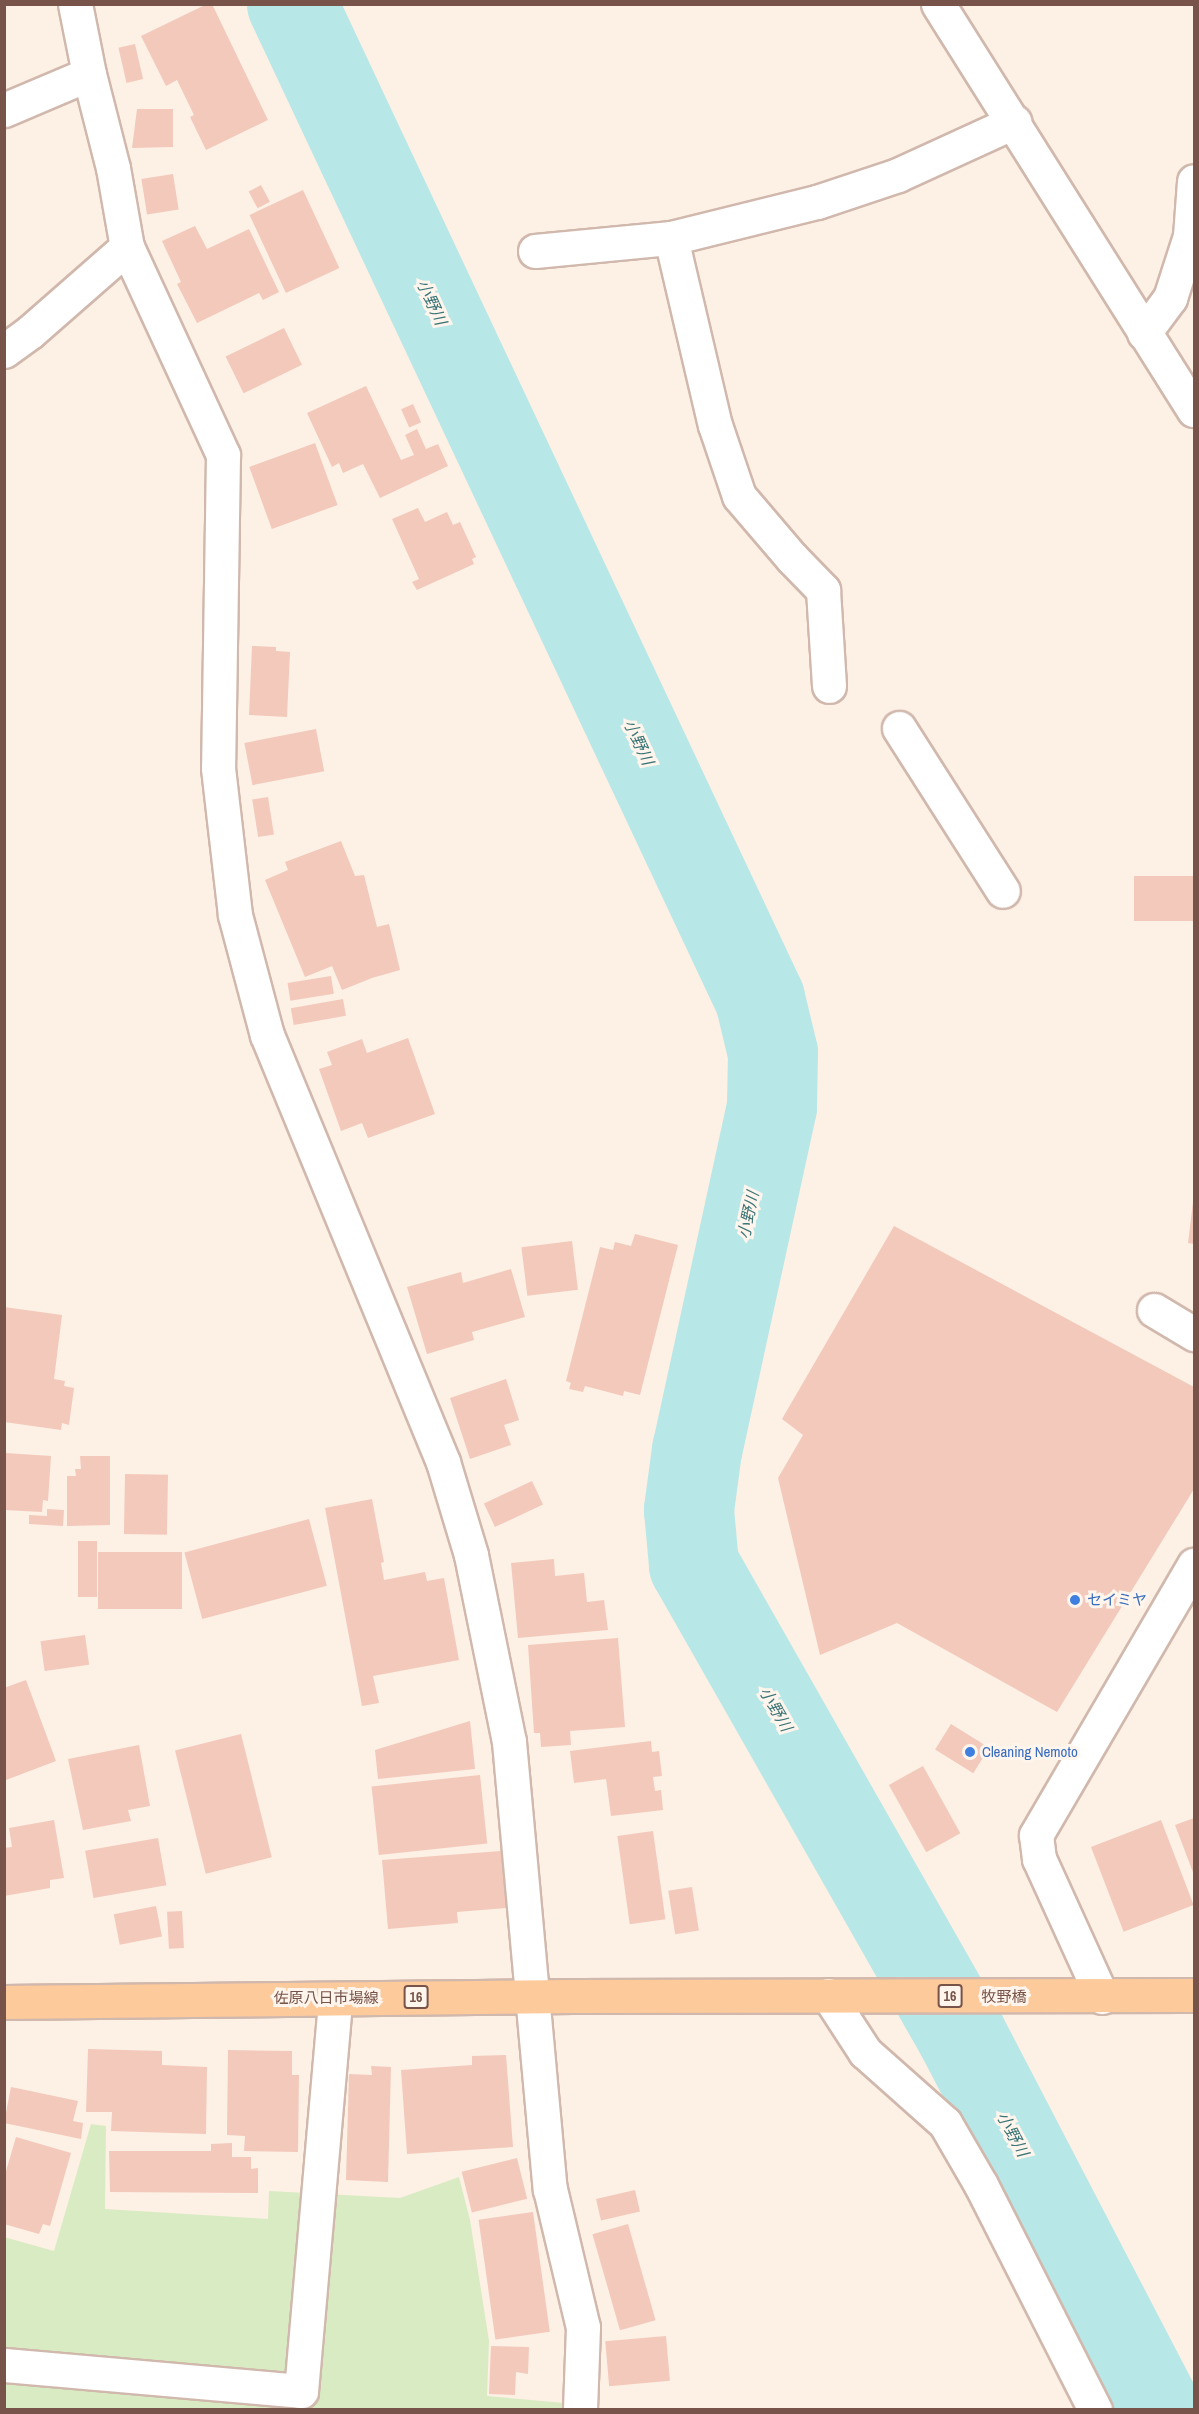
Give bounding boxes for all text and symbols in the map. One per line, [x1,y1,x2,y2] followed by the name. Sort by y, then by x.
[413,276,451,328] water label: 小野川
[620,716,658,768] water label: 小野川
[734,1190,762,1240] water label: 小野川
[1087,1591,1147,1609] place label: セイミヤ
[1068,1593,1082,1607] marker: セイミヤ
[756,1683,796,1735] water label: 小野川
[982,1743,1078,1761] place label: Cleaning Nemoto
[963,1745,977,1759] marker: Cleaning Nemoto
[936,1985,964,2007] road number: 16
[402,1986,430,2008] road number: 16
[982,1988,1026,2006] street label: 牧野橋
[274,1989,378,2007] street label: 佐原八日市場線
[993,2108,1033,2160] water label: 小野川

